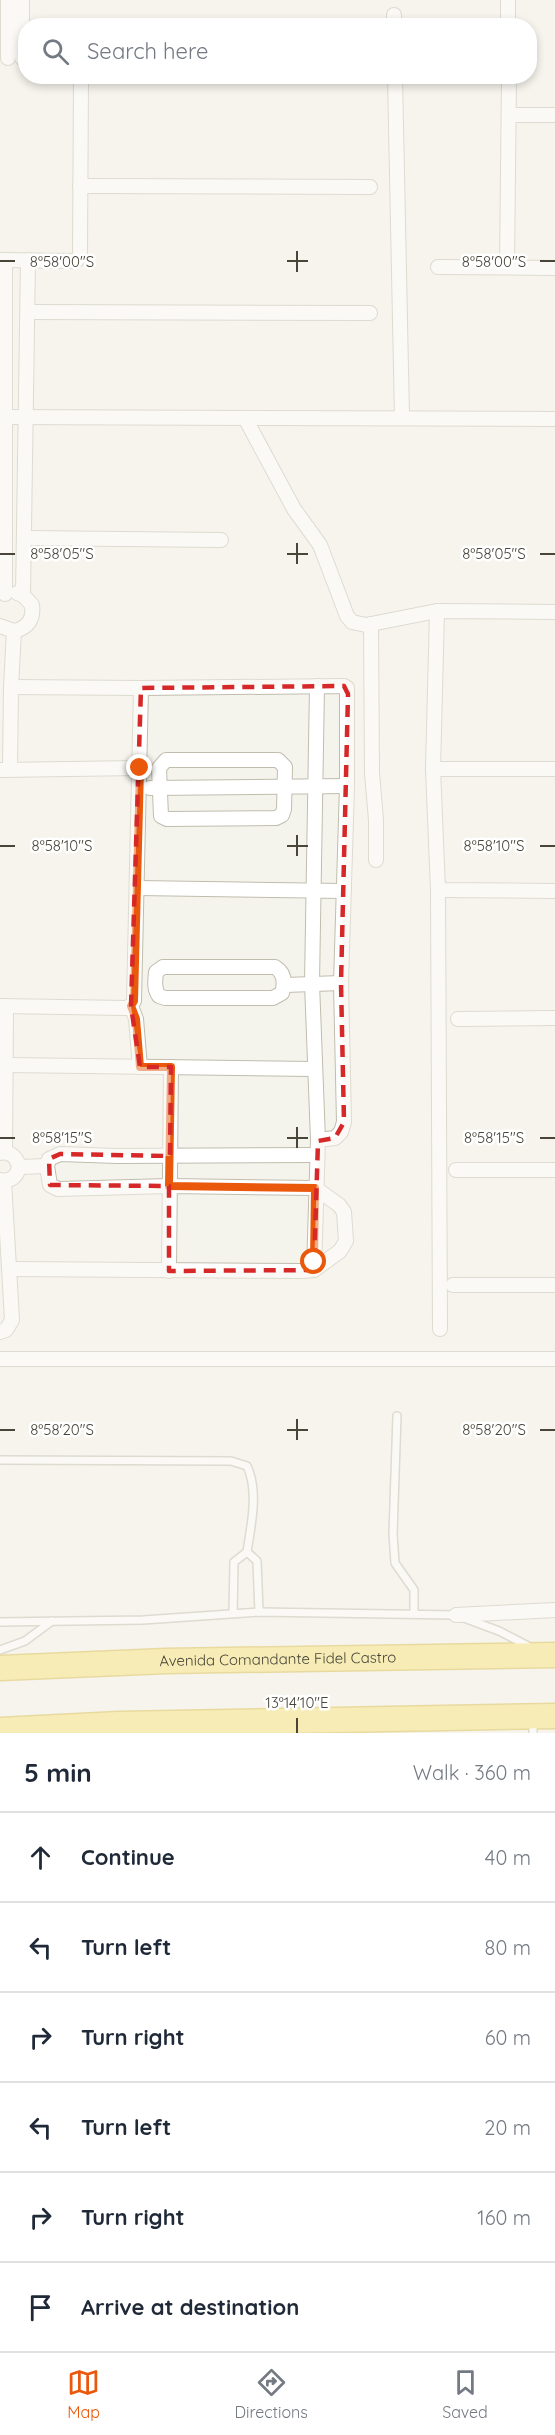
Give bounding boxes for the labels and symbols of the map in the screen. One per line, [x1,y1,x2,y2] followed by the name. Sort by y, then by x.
[30,252,94,271] text: 8°58'00"S
[462,252,526,271] text: 8°58'00"S
[30,544,94,563] text: 8°58'05"S
[462,544,526,563] text: 8°58'05"S
[126,754,152,780] route end
[32,836,92,855] text: 8°58'10"S
[464,836,524,855] text: 8°58'10"S
[32,1128,92,1147] text: 8°58'15"S
[464,1128,524,1147] text: 8°58'15"S
[300,1248,326,1274] route start
[30,1420,94,1439] text: 8°58'20"S
[462,1420,526,1439] text: 8°58'20"S
[159,1647,396,1670] street label: Avenida Comandante Fidel Castro
[265,1693,329,1712] text: 13°14'10"E

